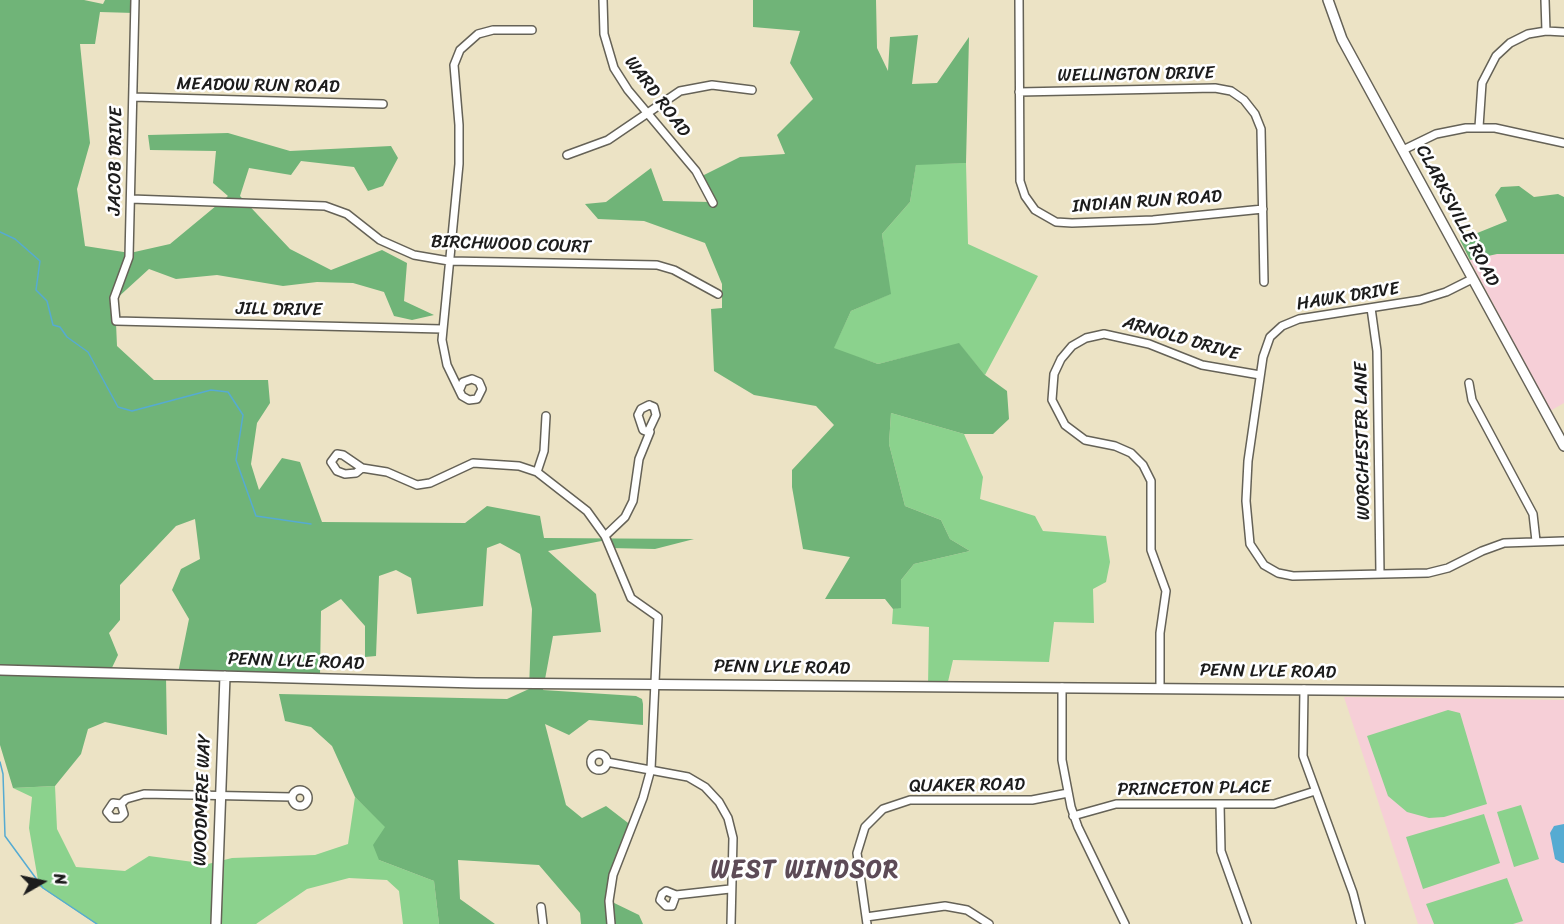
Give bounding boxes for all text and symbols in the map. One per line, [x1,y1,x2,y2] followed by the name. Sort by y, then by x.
[620,52,694,142] street label: WARD ROAD
[1057,63,1215,87] street label: WELLINGTON DRIVE
[176,74,340,98] street label: MEADOW RUN ROAD
[104,106,128,216] street label: JACOB DRIVE
[1411,142,1503,290] street label: CLARKSVILLE ROAD
[1071,186,1223,218] street label: INDIAN RUN ROAD
[431,231,591,259] street label: BIRCHWOOD COURT
[1295,278,1401,316] street label: HAWK DRIVE
[236,298,322,322] street label: JILL DRIVE
[1120,312,1242,366] street label: ARNOLD DRIVE
[1351,362,1375,520] street label: WORCHESTER LANE
[227,649,365,675] street label: PENN LYLE ROAD
[714,656,850,680] street label: PENN LYLE ROAD
[1200,660,1336,684] street label: PENN LYLE ROAD
[190,733,216,867] street label: WOODMERE WAY
[909,774,1025,798] street label: QUAKER ROAD
[1117,777,1271,801] street label: PRINCETON PLACE
[12,852,72,912] north arrow
[711,857,899,885] district label: WEST WINDSOR
[45,871,75,887] text: N

